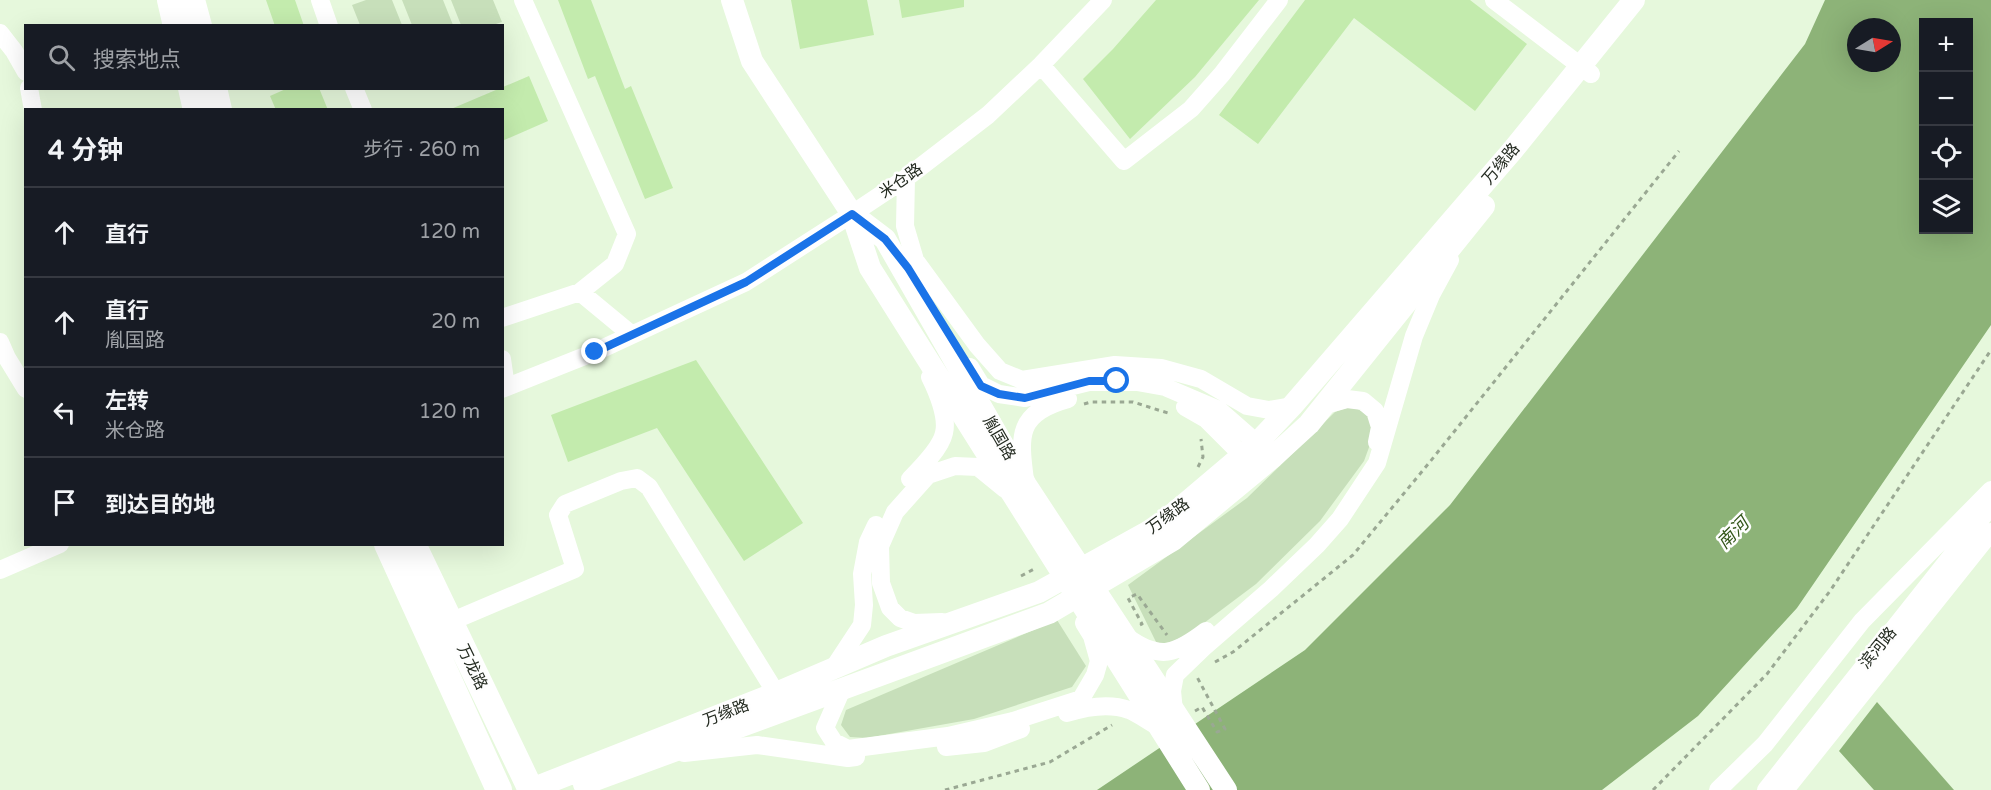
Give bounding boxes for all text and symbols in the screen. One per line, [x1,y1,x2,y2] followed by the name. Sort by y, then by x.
[1847,18,1901,72] north arrow
[1919,18,1973,234] map controls
[1919,18,1973,72] button: +
[24,24,504,90] search box
[45,41,78,74] icon: search
[93,47,181,73] text: 搜索地点
[1919,72,1973,126] button: −
[1919,126,1973,180] button: locate
[48,135,123,166] text: 4 分钟
[363,138,480,162] text: 步行 · 260 m
[1478,139,1524,189] street label: 万缘路
[876,159,926,203] street label: 米仓路
[1919,180,1973,234] button: layers
[48,216,81,249] icon: ahead
[419,220,480,244] text: 120 m
[105,222,149,248] text: 直行
[105,298,149,324] text: 直行
[48,306,81,339] icon: ahead
[431,310,480,334] text: 20 m
[105,329,165,353] text: 胤国路
[581,338,607,364] route end
[1103,367,1129,393] route start
[105,388,149,414] text: 左转
[48,396,81,429] icon: left
[419,400,480,424] text: 120 m
[978,412,1020,464] street label: 胤国路
[105,419,165,443] text: 米仓路
[48,486,81,519] icon: arrive
[105,492,215,518] text: 到达目的地
[1143,494,1193,538] street label: 万缘路
[1712,510,1756,554] water label: 南河
[1855,623,1901,673] street label: 滨河路
[452,641,492,693] street label: 万龙路
[700,695,752,731] street label: 万缘路

